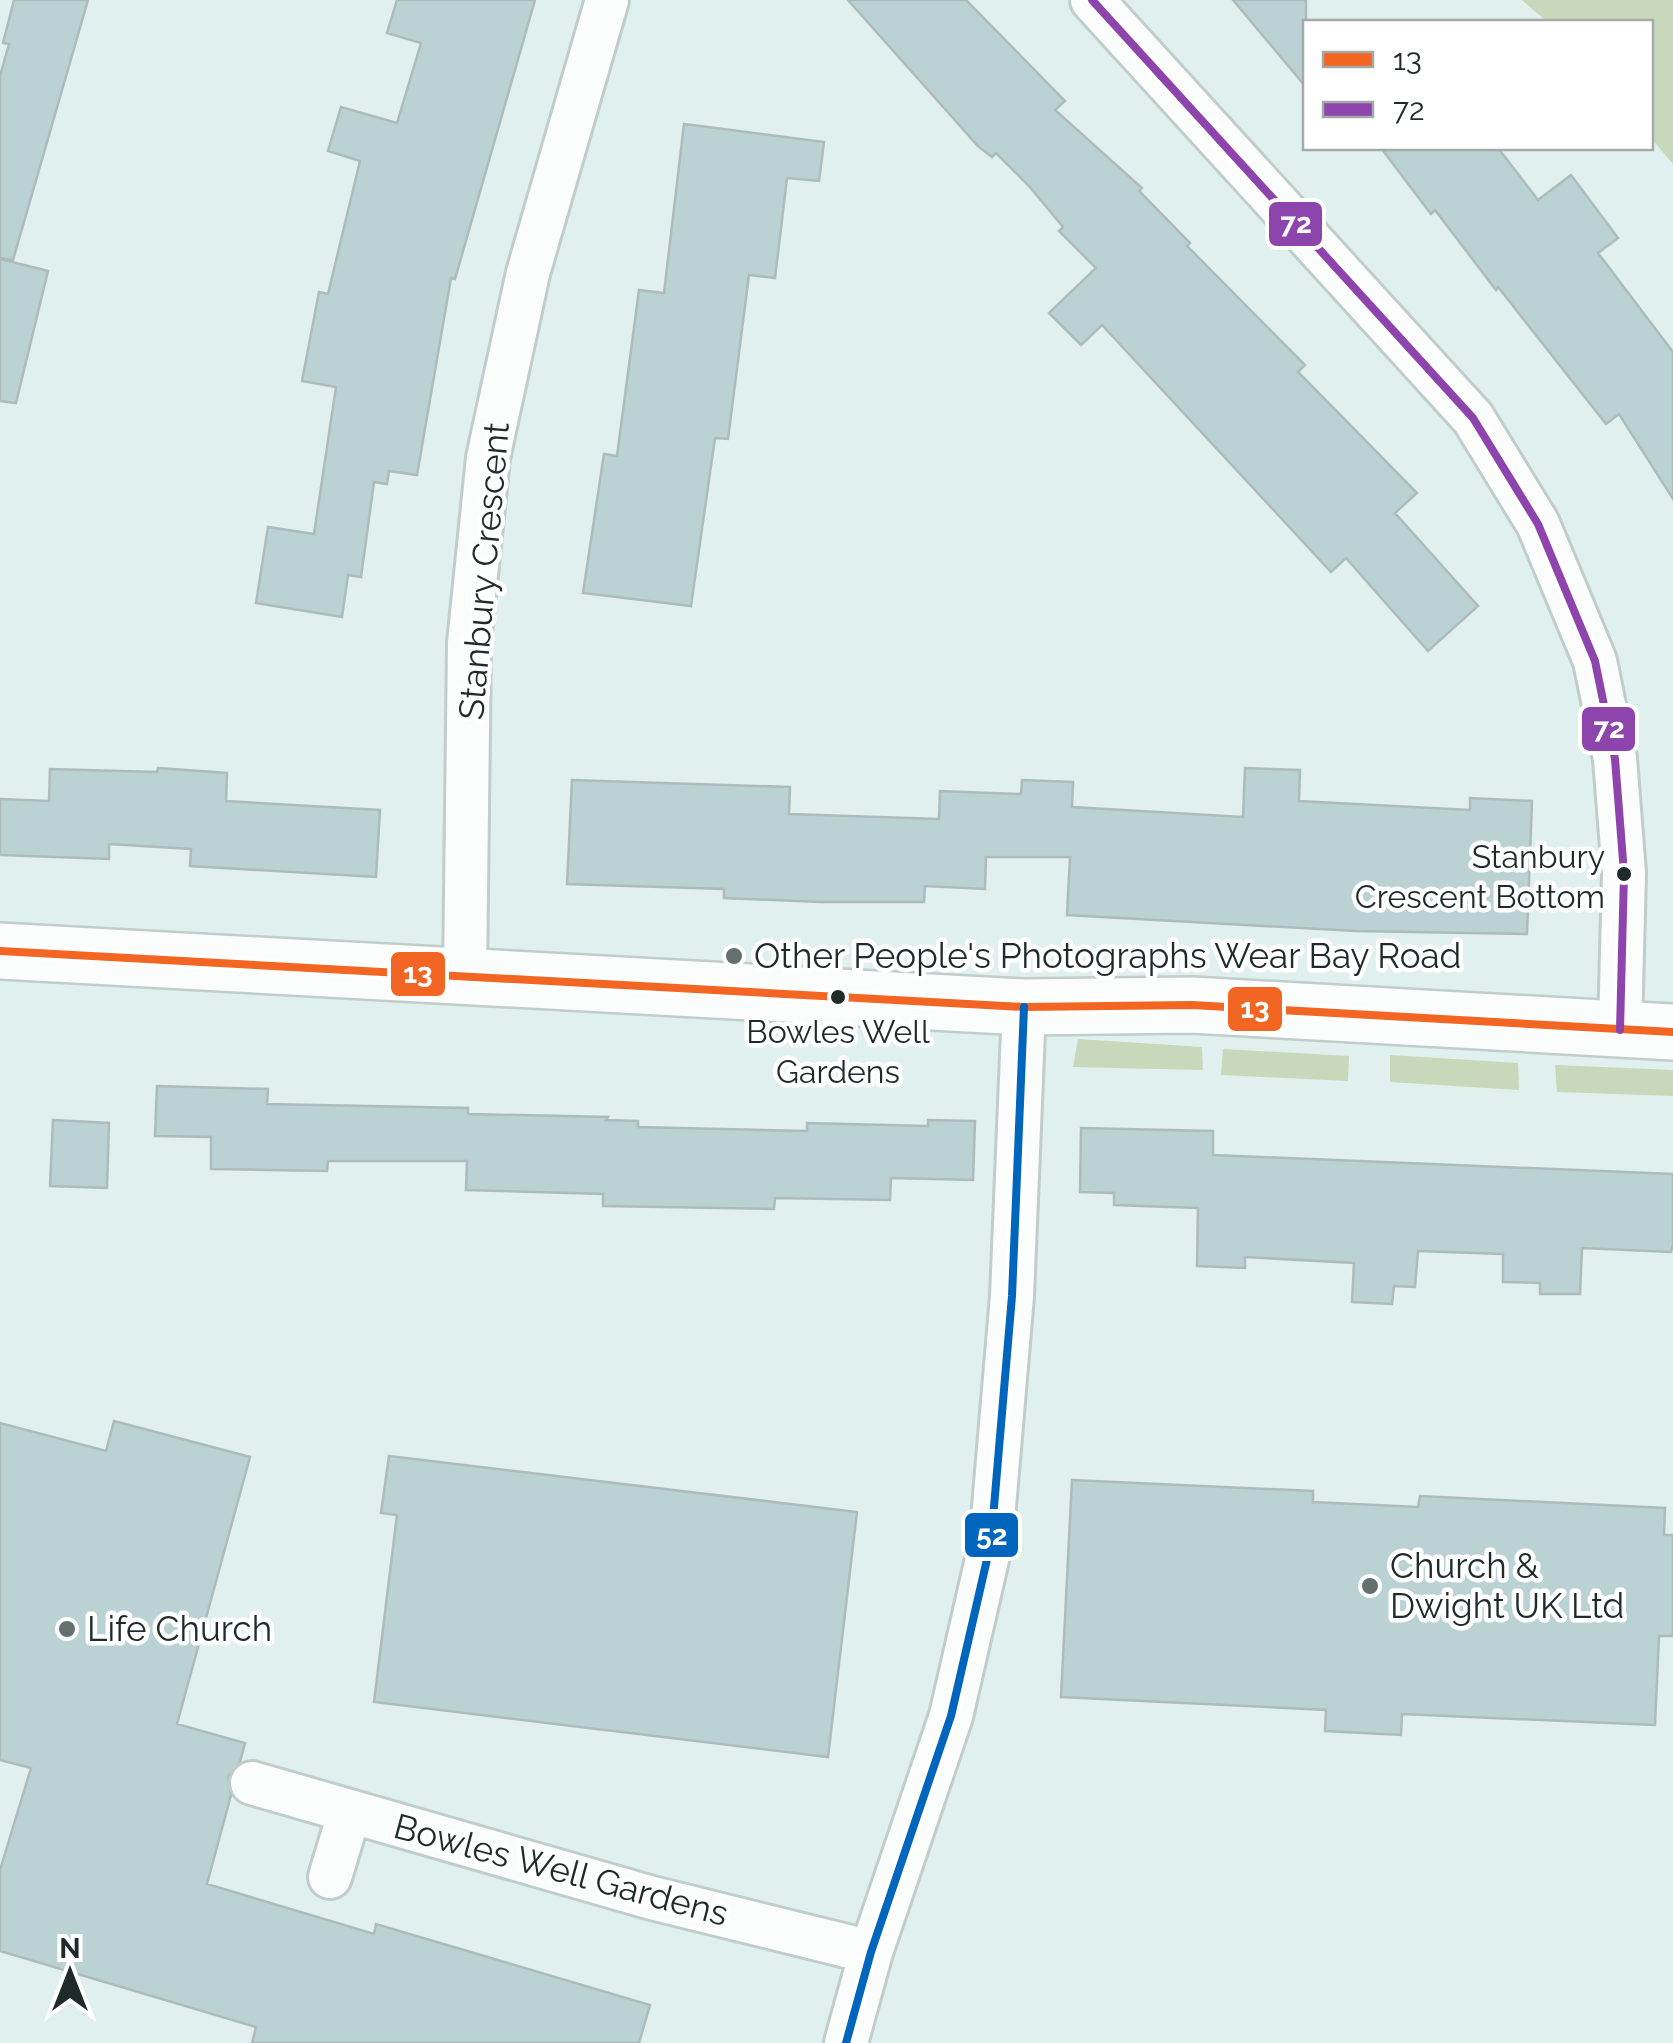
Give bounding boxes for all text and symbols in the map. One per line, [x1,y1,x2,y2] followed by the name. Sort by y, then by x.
[1303,20,1653,150] legend
[1393,42,1422,77] text: 13
[1393,92,1425,127] text: 72
[1267,200,1324,248] line badge: 72
[1280,207,1312,240] text: 72
[450,420,517,721] street label: Stanbury Crescent
[1580,705,1637,753] line badge: 72
[1593,712,1625,745] text: 72
[1355,838,1605,915] place label: Stanbury Crescent Bottom
[1614,864,1634,884] marker: Stanbury Crescent Bottom
[754,935,1461,976] place label: Other People's Photographs Wear Bay Road
[723,945,745,967] marker: Other People's Photographs Wear Bay Road
[389,950,447,998] line badge: 13
[403,957,433,990] text: 13
[1226,985,1284,1033] line badge: 13
[828,987,848,1007] marker: Bowles Well Gardens
[1240,992,1270,1025] text: 13
[746,1013,930,1090] place label: Bowles Well Gardens
[963,1511,1020,1559] line badge: 52
[976,1519,1008,1552] text: 52
[1390,1545,1624,1626] place label: Church & Dwight UK Ltd
[1359,1575,1381,1597] marker: Church & Dwight UK Ltd
[87,1608,272,1649] place label: Life Church
[56,1618,78,1640] marker: Life Church
[390,1805,733,1934] street label: Bowles Well Gardens
[20,1923,120,2023] north arrow
[59,1932,81,1965] text: N

